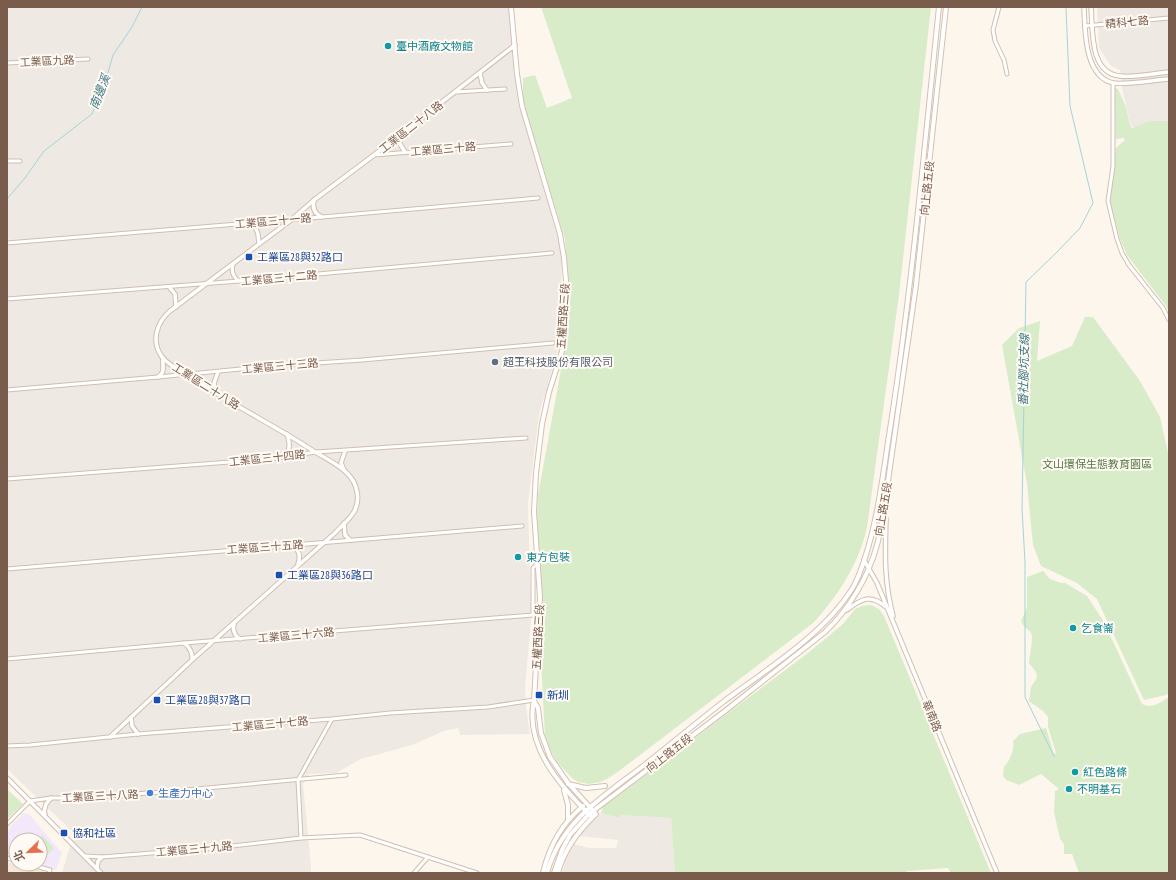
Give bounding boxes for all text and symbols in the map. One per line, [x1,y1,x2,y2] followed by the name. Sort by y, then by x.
[1104,13,1150,31] street label: 精科七路
[396,39,473,53] place label: 臺中酒廠文物館
[383,41,393,51] marker: 臺中酒廠文物館
[19,53,75,69] street label: 工業區九路
[86,70,114,111] water label: 南邊溪
[376,98,446,156] street label: 工業區二十八路
[410,139,476,159] street label: 工業區三十路
[917,160,937,216] street label: 向上路五段
[234,211,312,231] street label: 工業區三十一路
[257,250,343,264] place label: 工業區28與32路口
[244,252,254,262] marker: 工業區28與32路口
[240,268,318,288] street label: 工業區三十二路
[554,283,572,349] street label: 五權西路三段
[1015,332,1032,406] water label: 番社腳坑支線
[503,355,613,369] place label: 超王科技股份有限公司
[241,356,319,376] street label: 工業區三十三路
[490,357,500,367] marker: 超王科技股份有限公司
[170,360,242,412] street label: 工業區二十八路
[228,447,306,469] street label: 工業區三十四路
[1042,457,1152,471] park label: 文山環保生態教育園區
[871,481,895,537] street label: 向上路五段
[226,537,304,557] street label: 工業區三十五路
[526,550,570,564] place label: 東方包裝
[513,552,523,562] marker: 東方包裝
[287,568,373,582] place label: 工業區28與36路口
[274,570,284,580] marker: 工業區28與36路口
[529,604,547,670] street label: 五權西路三段
[1081,621,1114,635] place label: 乞食崙
[1068,623,1078,633] marker: 乞食崙
[257,625,335,645] street label: 工業區三十六路
[547,688,569,702] place label: 新圳
[534,690,544,700] marker: 新圳
[165,693,251,707] place label: 工業區28與37路口
[152,695,162,705] marker: 工業區28與37路口
[919,698,945,734] street label: 華南路
[231,714,309,734] street label: 工業區三十七路
[643,731,695,775] street label: 向上路五段
[1083,765,1127,779] place label: 紅色路條
[1070,767,1080,777] marker: 紅色路條
[1077,782,1121,796] place label: 不明基石
[1064,784,1074,794] marker: 不明基石
[158,786,213,800] place label: 生產力中心
[61,787,139,805] street label: 工業區三十八路
[145,788,155,798] marker: 生產力中心
[72,826,116,840] place label: 協和社區
[59,828,69,838] marker: 協和社區
[8,832,48,872] north arrow
[155,839,233,859] street label: 工業區三十九路
[10,848,27,864] text: 北

